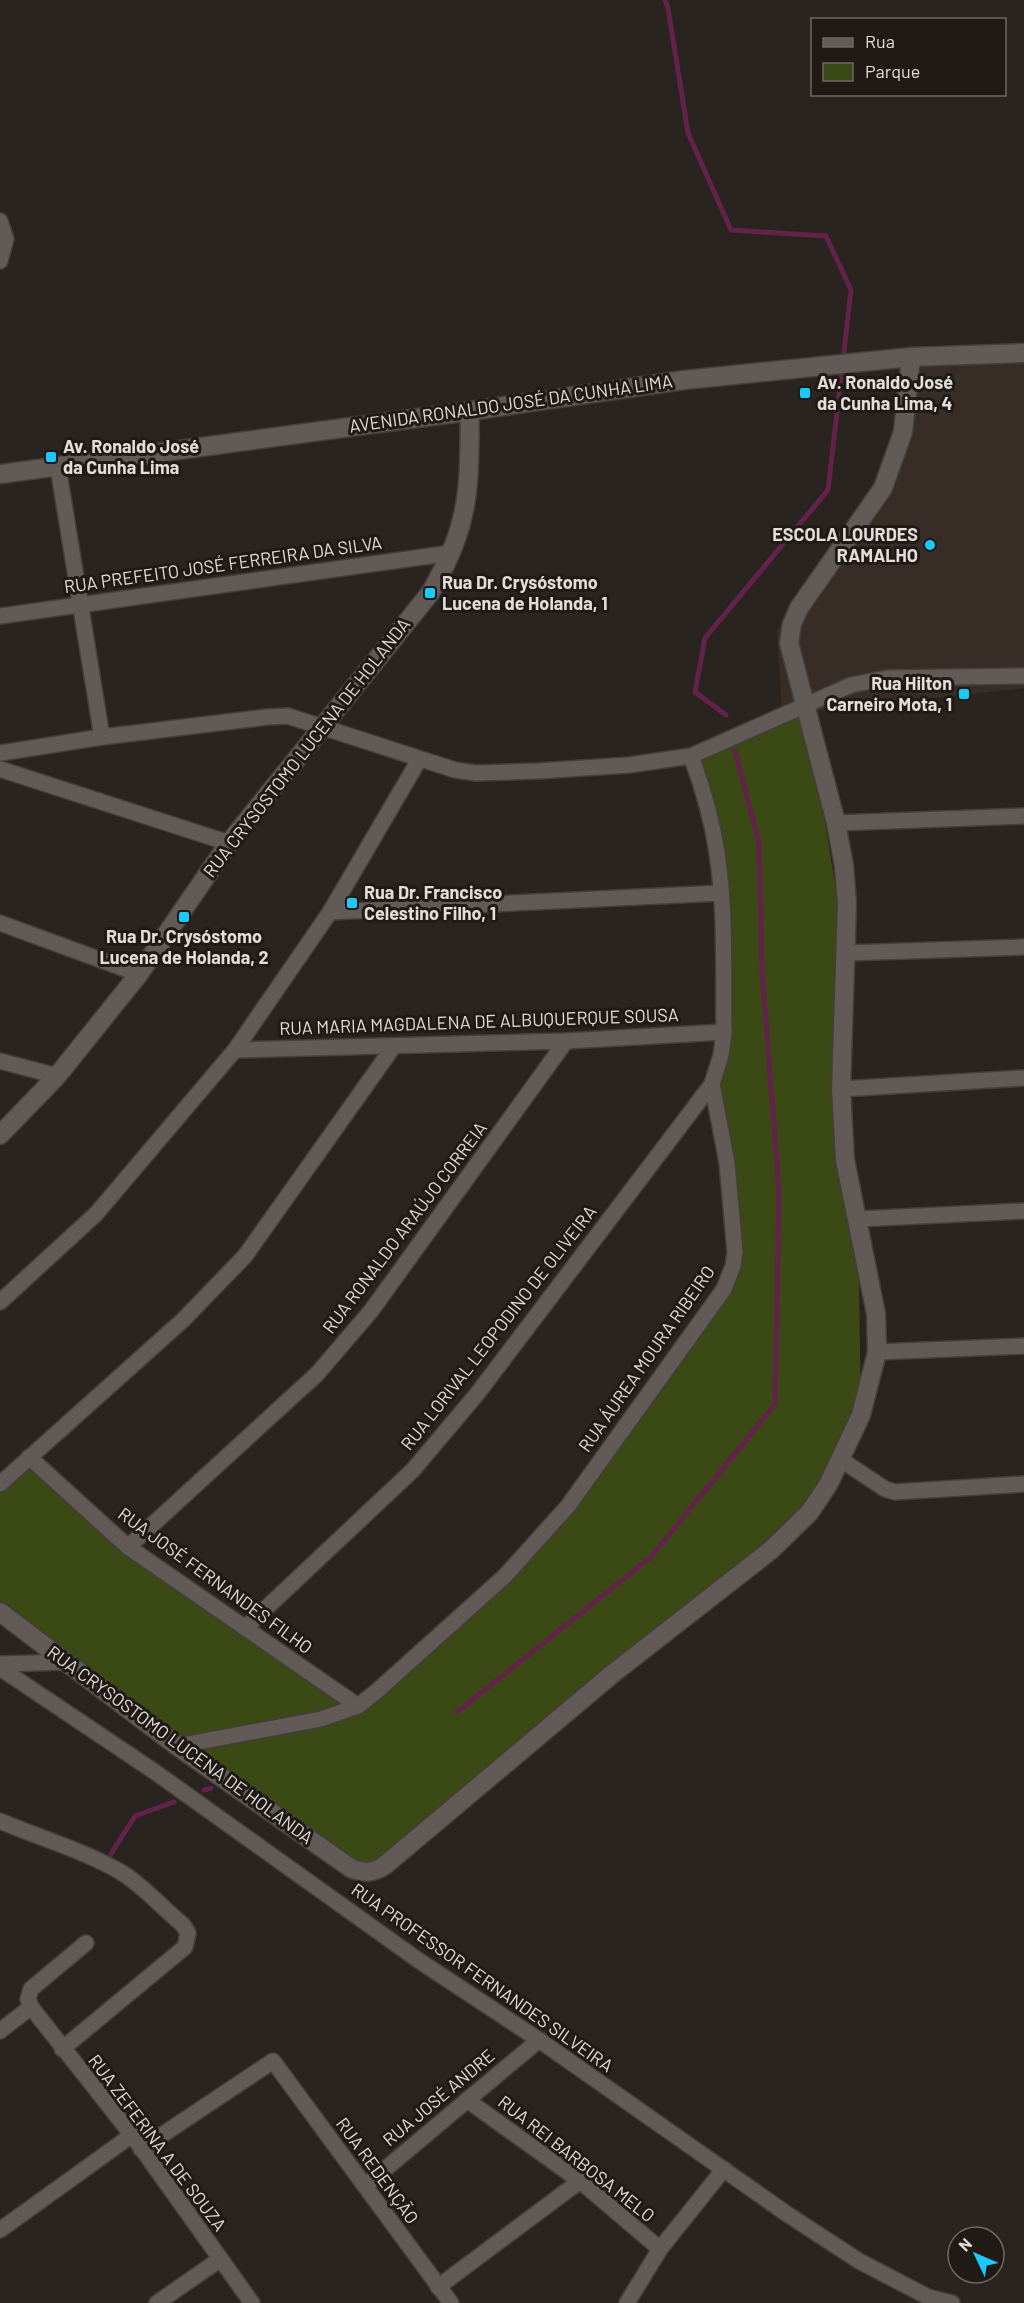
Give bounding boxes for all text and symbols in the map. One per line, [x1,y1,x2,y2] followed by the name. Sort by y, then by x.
[811,18,1006,96] legend
[865,30,895,52] text: Rua
[865,60,920,82] text: Parque
[348,369,674,437] street label: AVENIDA RONALDO JOSÉ DA CUNHA LIMA
[817,371,953,414] place label: Av. Ronaldo José da Cunha Lima, 4
[798,386,812,400] marker: Av. Ronaldo José da Cunha Lima, 4
[63,435,199,478] place label: Av. Ronaldo José da Cunha Lima
[44,450,58,464] marker: Av. Ronaldo José da Cunha Lima
[772,523,918,566] place label: ESCOLA LOURDES RAMALHO
[63,531,383,597] street label: RUA PREFEITO JOSÉ FERREIRA DA SILVA
[923,538,937,552] marker: ESCOLA LOURDES RAMALHO
[442,571,608,614] place label: Rua Dr. Crysóstomo Lucena de Holanda, 1
[423,586,437,600] marker: Rua Dr. Crysóstomo Lucena de Holanda, 1
[198,613,414,881] street label: RUA CRYSOSTOMO LUCENA DE HOLANDA
[826,672,952,715] place label: Rua Hilton Carneiro Mota, 1
[957,687,971,701] marker: Rua Hilton Carneiro Mota, 1
[364,881,502,924] place label: Rua Dr. Francisco Celestino Filho, 1
[345,896,359,910] marker: Rua Dr. Francisco Celestino Filho, 1
[177,910,191,924] marker: Rua Dr. Crysóstomo Lucena de Holanda, 2
[99,925,269,968] place label: Rua Dr. Crysóstomo Lucena de Holanda, 2
[279,1003,679,1039] street label: RUA MARIA MAGDALENA DE ALBUQUERQUE SOUSA
[317,1117,491,1338] street label: RUA RONALDO ARAÚJO CORREIA
[396,1200,601,1454] street label: RUA LORIVAL LEOPODINO DE OLIVEIRA
[573,1261,719,1456] street label: RUA ÁUREA MOURA RIBEIRO
[114,1502,317,1658] street label: RUA JOSÉ FERNANDES FILHO
[43,1640,318,1848] street label: RUA CRYSOSTOMO LUCENA DE HOLANDA
[347,1878,618,2076] street label: RUA PROFESSOR FERNANDES SILVEIRA
[378,2044,499,2150] street label: RUA JOSÉ ANDRE
[84,2050,232,2235] street label: RUA ZEFERINA A DE SOUZA
[494,2090,659,2226] street label: RUA REI BARBOSA MELO
[332,2113,424,2228] street label: RUA REDENÇÃO
[946,2225,1006,2285] north arrow
[954,2234,975,2255] text: N

